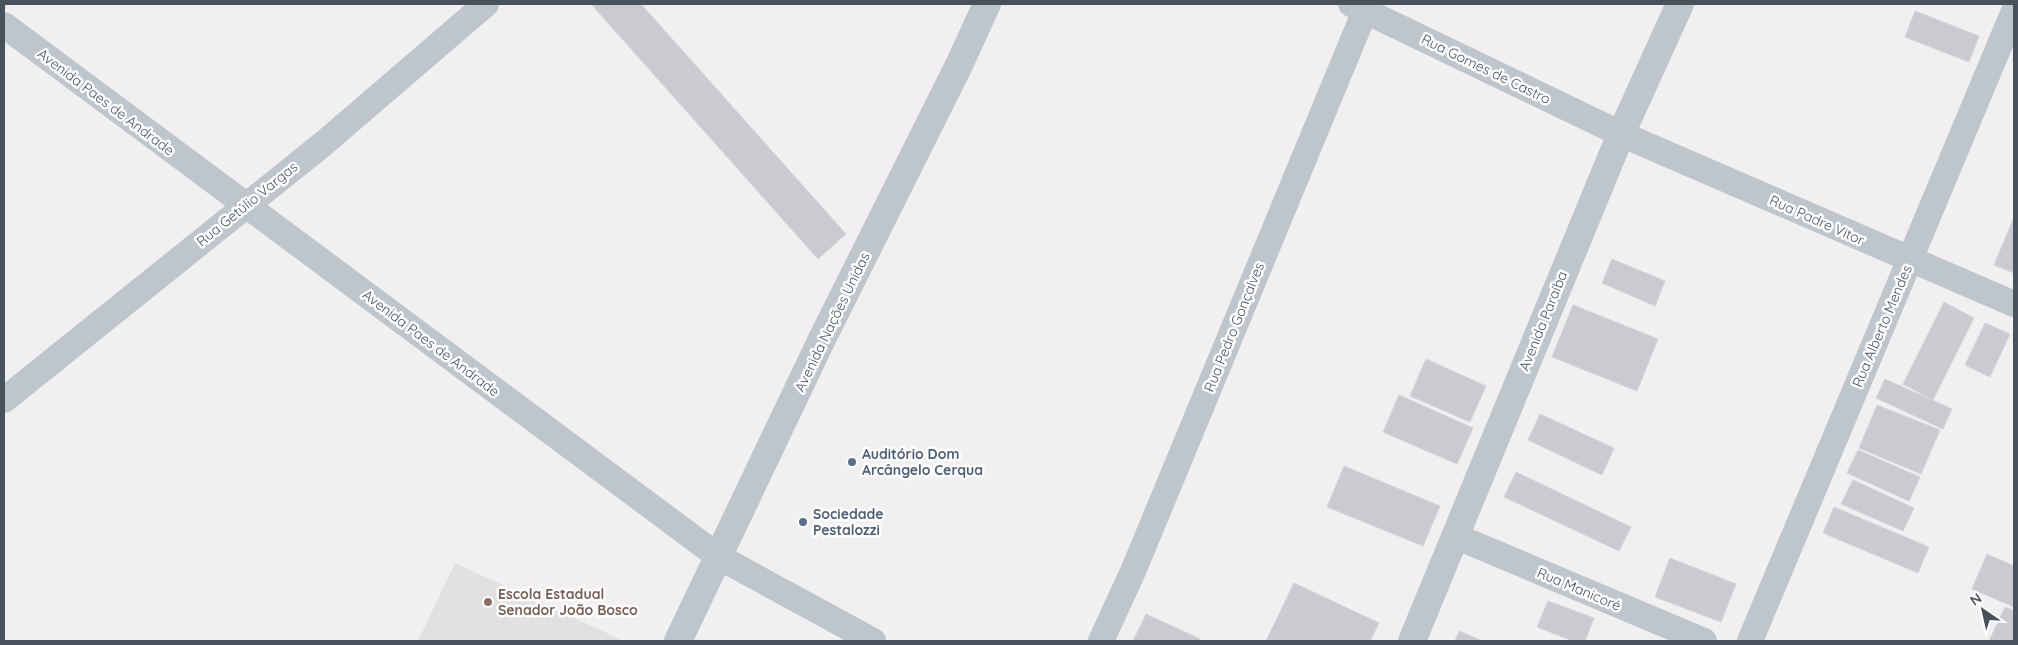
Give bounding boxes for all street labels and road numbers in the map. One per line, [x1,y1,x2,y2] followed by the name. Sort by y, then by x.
[1418,30,1554,108] street label: Rua Gomes de Castro
[34,45,178,159] street label: Avenida Paes de Andrade
[193,158,301,250] street label: Rua Getúlio Vargas
[1767,191,1868,249] street label: Rua Padre Vitor
[790,249,874,395] street label: Avenida Nações Unidas
[1200,260,1268,394] street label: Rua Pedro Gonçalves
[1848,262,1916,390] street label: Rua Alberto Mendes
[1515,268,1571,374] street label: Avenida Paraíba
[359,286,503,400] street label: Avenida Paes de Andrade
[1534,563,1624,615] street label: Rua Manicoré

